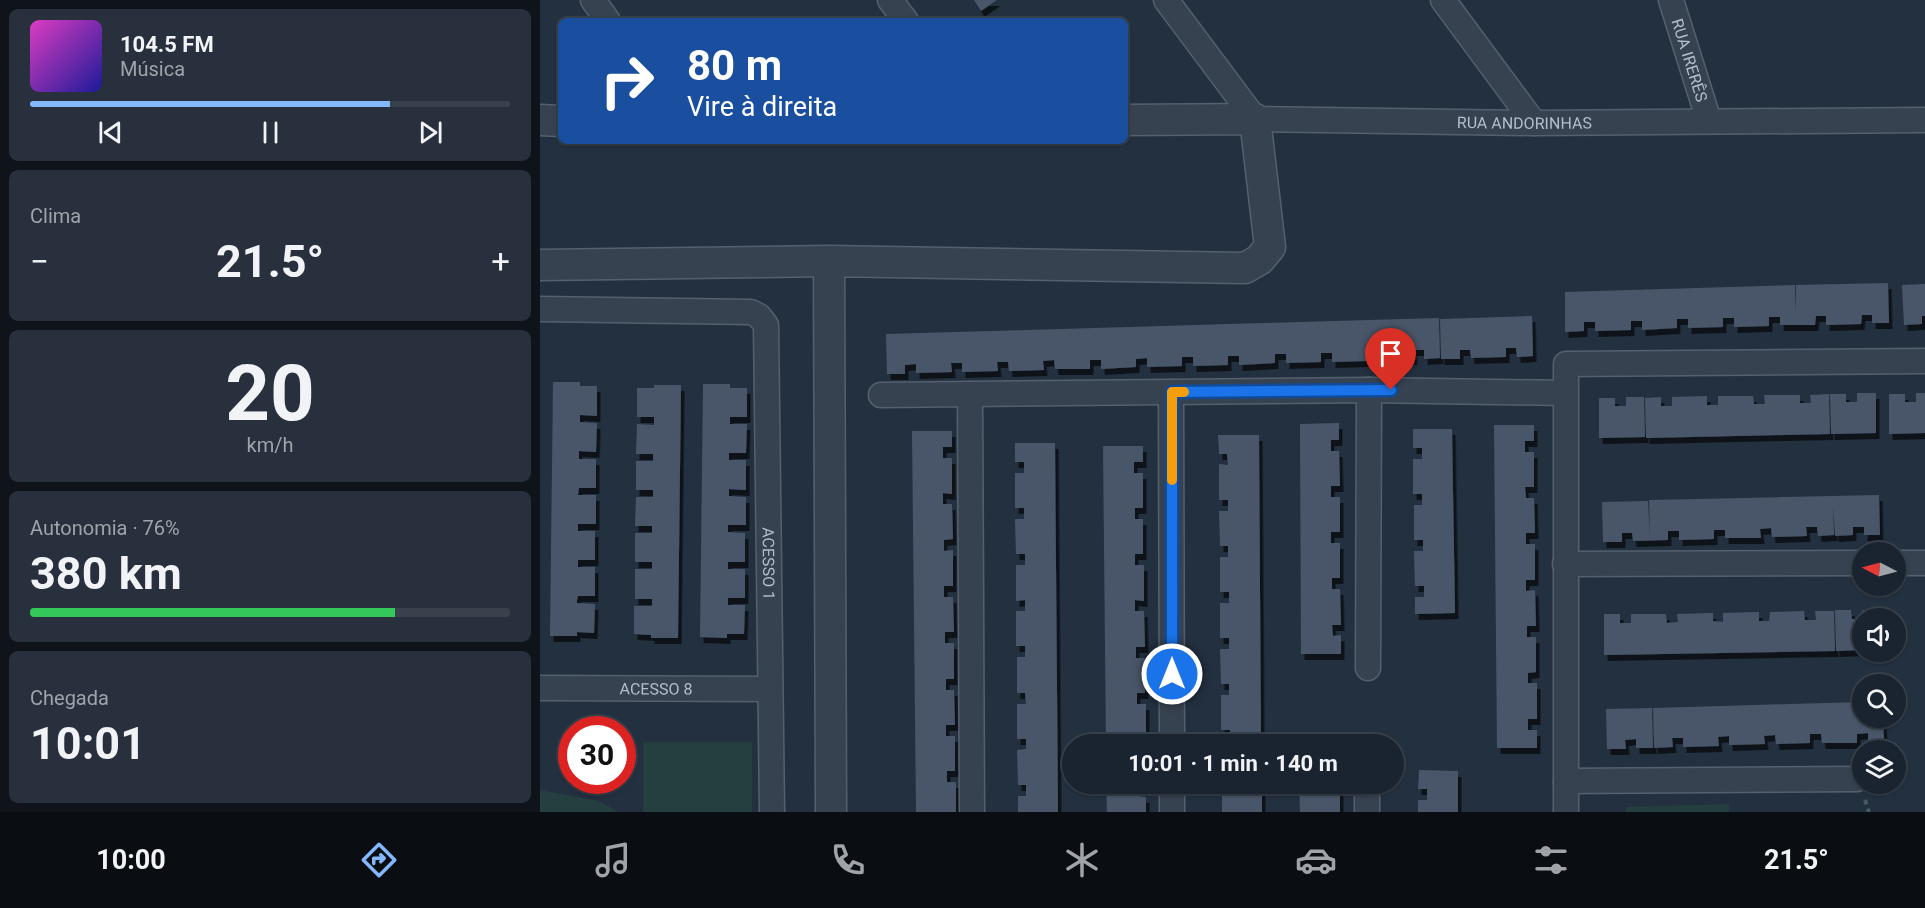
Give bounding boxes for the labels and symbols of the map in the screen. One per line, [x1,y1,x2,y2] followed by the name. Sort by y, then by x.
[1668,16,1712,104] street label: RUA IRERÊS
[1457,112,1592,133] street label: RUA ANDORINHAS
[1365,328,1416,390] pin
[759,527,779,600] street label: ACESSO 1
[1852,542,1906,596] north arrow
[1140,642,1204,706] position arrow
[620,679,692,698] street label: ACESSO 8
[558,716,636,794] speed limit sign: 30

